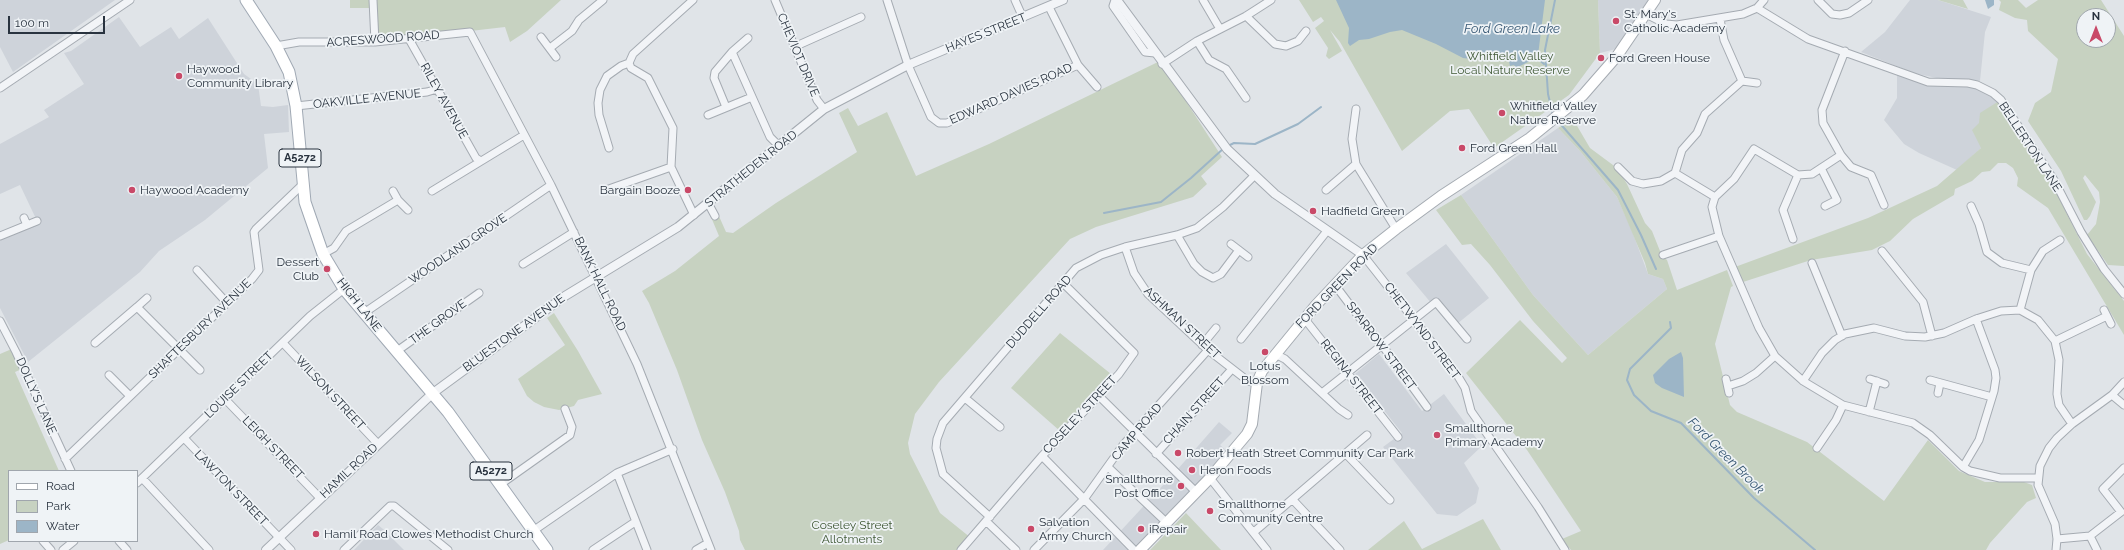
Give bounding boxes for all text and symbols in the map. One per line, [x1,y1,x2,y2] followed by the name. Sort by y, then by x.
[1624,7,1725,35] place label: St. Mary's Catholic Academy
[10,8,107,34] scale bar
[2076,8,2116,48] north arrow
[944,10,1028,56] street label: HAYES STREET
[2092,10,2100,23] text: N
[774,11,822,99] street label: CHEVIOT DRIVE
[15,16,49,30] text: 100 m
[1611,16,1621,26] marker: St. Mary's Catholic Academy
[1464,21,1560,37] water label: Ford Green Lake
[326,28,440,50] street label: ACRESWOOD ROAD
[1450,49,1570,77] park label: Whitfield Valley Local Nature Reserve
[1609,51,1710,65] place label: Ford Green House
[1596,53,1606,63] marker: Ford Green House
[947,60,1075,128] street label: EDWARD DAVIES ROAD
[417,61,471,141] street label: RILEY AVENUE
[187,62,293,90] place label: Haywood Community Library
[174,71,184,81] marker: Haywood Community Library
[312,86,422,112] street label: OAKVILLE AVENUE
[1510,99,1597,127] place label: Whitfield Valley Nature Reserve
[1996,99,2064,195] street label: BELLERTON LANE
[1497,108,1507,118] marker: Whitfield Valley Nature Reserve
[702,127,800,211] street label: STRATHEDEN ROAD
[1470,141,1557,155] place label: Ford Green Hall
[1457,143,1467,153] marker: Ford Green Hall
[279,149,321,167] road number: A5272
[140,183,249,197] place label: Haywood Academy
[600,183,680,197] place label: Bargain Booze
[127,185,137,195] marker: Haywood Academy
[683,185,693,195] marker: Bargain Booze
[1321,204,1404,218] place label: Hadfield Green
[1308,206,1318,216] marker: Hadfield Green
[406,211,510,287] street label: WOODLAND GROVE
[571,234,629,334] street label: BANK HALL ROAD
[1293,241,1381,331] street label: FORD GREEN ROAD
[277,255,319,283] place label: Dessert Club
[322,264,332,274] marker: Dessert Club
[1003,272,1075,352] street label: DUDDELL ROAD
[334,275,384,335] street label: HIGH LANE
[146,276,254,382] street label: SHAFTESBURY AVENUE
[1381,280,1463,382] street label: CHETWYND STREET
[1141,284,1223,362] street label: ASHMAN STREET
[460,291,568,375] street label: BLUESTONE AVENUE
[407,296,469,348] street label: THE GROVE
[1343,299,1419,393] street label: SPARROW STREET
[1317,337,1385,417] street label: REGINA STREET
[1260,347,1270,357] marker: Lotus Blossom
[202,349,276,421] street label: LOUISE STREET
[292,353,368,433] street label: WILSON STREET
[13,355,59,437] street label: DOLLY'S LANE
[1241,359,1289,387] place label: Lotus Blossom
[1040,373,1120,457] street label: COSELEY STREET
[1160,375,1228,447] street label: CHAIN STREET
[1109,400,1165,464] street label: CAMP ROAD
[239,413,307,483] street label: LEIGH STREET
[1684,414,1768,498] water label: Ford Green Brook
[1445,421,1544,449] place label: Smallthorne Primary Academy
[1432,430,1442,440] marker: Smallthorne Primary Academy
[317,441,381,501] street label: HAMIL ROAD
[1186,446,1414,460] place label: Robert Heath Street Community Car Park
[191,447,271,529] street label: LAWTON STREET
[1173,448,1183,458] marker: Robert Heath Street Community Car Park
[470,462,512,480] road number: A5272
[1200,463,1271,477] place label: Heron Foods
[1187,465,1197,475] marker: Heron Foods
[8,470,138,542] legend
[1105,472,1173,500] place label: Smallthorne Post Office
[46,479,75,493] text: Road
[1176,481,1186,491] marker: Smallthorne Post Office
[1218,497,1323,525] place label: Smallthorne Community Centre
[46,499,71,513] text: Park
[1205,506,1215,516] marker: Smallthorne Community Centre
[1039,515,1112,543] place label: Salvation Army Church
[811,518,893,546] park label: Coseley Street Allotments
[46,519,80,533] text: Water
[1149,522,1187,536] place label: iRepair
[1026,524,1036,534] marker: Salvation Army Church
[1136,524,1146,534] marker: iRepair
[324,527,533,541] place label: Hamil Road Clowes Methodist Church
[311,529,321,539] marker: Hamil Road Clowes Methodist Church

